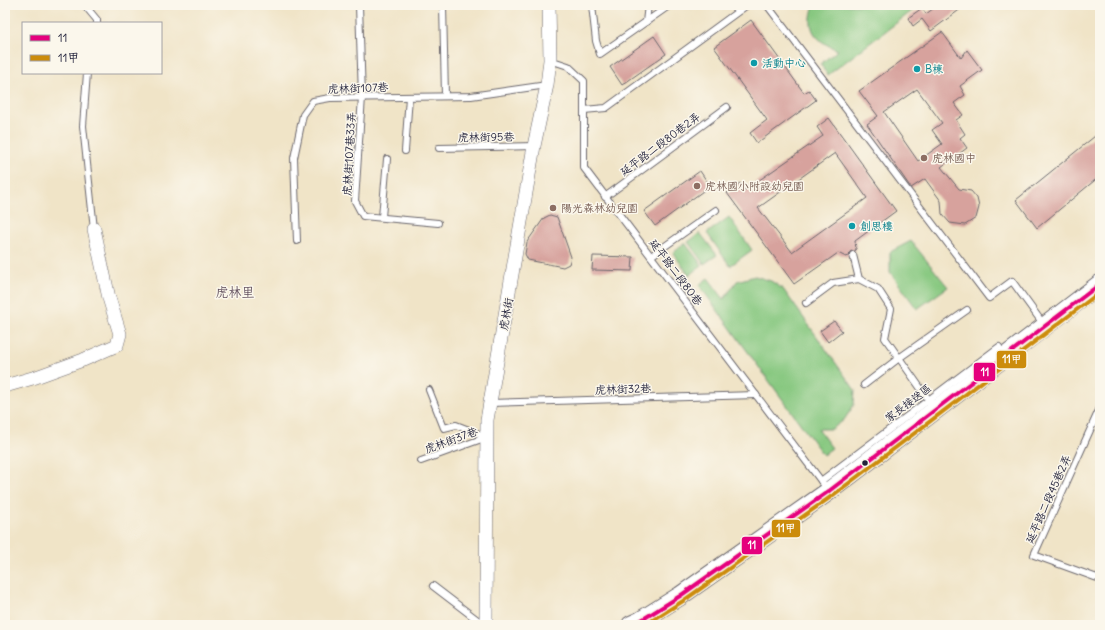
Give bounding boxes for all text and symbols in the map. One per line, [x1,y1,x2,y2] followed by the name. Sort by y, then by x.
[22,22,162,74] legend
[58,30,68,45] text: 11
[58,50,80,65] text: 11甲
[762,56,806,70] place label: 活動中心
[749,58,759,68] marker: 活動中心
[925,62,943,76] place label: B棟
[912,64,922,74] marker: B棟
[327,80,389,96] street label: 虎林街107巷
[617,109,703,179] street label: 延平路二段80巷2弄
[340,112,358,196] street label: 虎林街107巷33弄
[458,130,514,144] street label: 虎林街95巷
[932,151,976,165] place label: 虎林國中
[919,153,929,163] marker: 虎林國中
[705,179,804,193] place label: 虎林國小附設幼兒園
[692,181,702,191] marker: 虎林國小附設幼兒園
[561,201,638,215] place label: 陽光森林幼兒園
[548,203,558,213] marker: 陽光森林幼兒園
[860,219,893,233] place label: 創思樓
[847,221,857,231] marker: 創思樓
[646,236,706,308] street label: 延平路二段80巷
[215,284,255,301] district label: 虎林里
[496,296,516,331] street label: 虎林街
[996,350,1027,369] line badge: 11甲
[1002,352,1022,366] text: 11甲
[973,362,996,382] line badge: 11
[981,365,989,379] text: 11
[595,381,651,397] street label: 虎林街32巷
[882,381,934,425] street label: 家長接送區
[422,424,480,456] street label: 虎林街37巷
[1022,452,1074,546] street label: 延平路二段45巷2弄
[860,458,870,468] unlabelled marker
[771,519,801,538] line badge: 11甲
[776,521,796,535] text: 11甲
[741,536,763,555] line badge: 11
[748,538,756,552] text: 11

